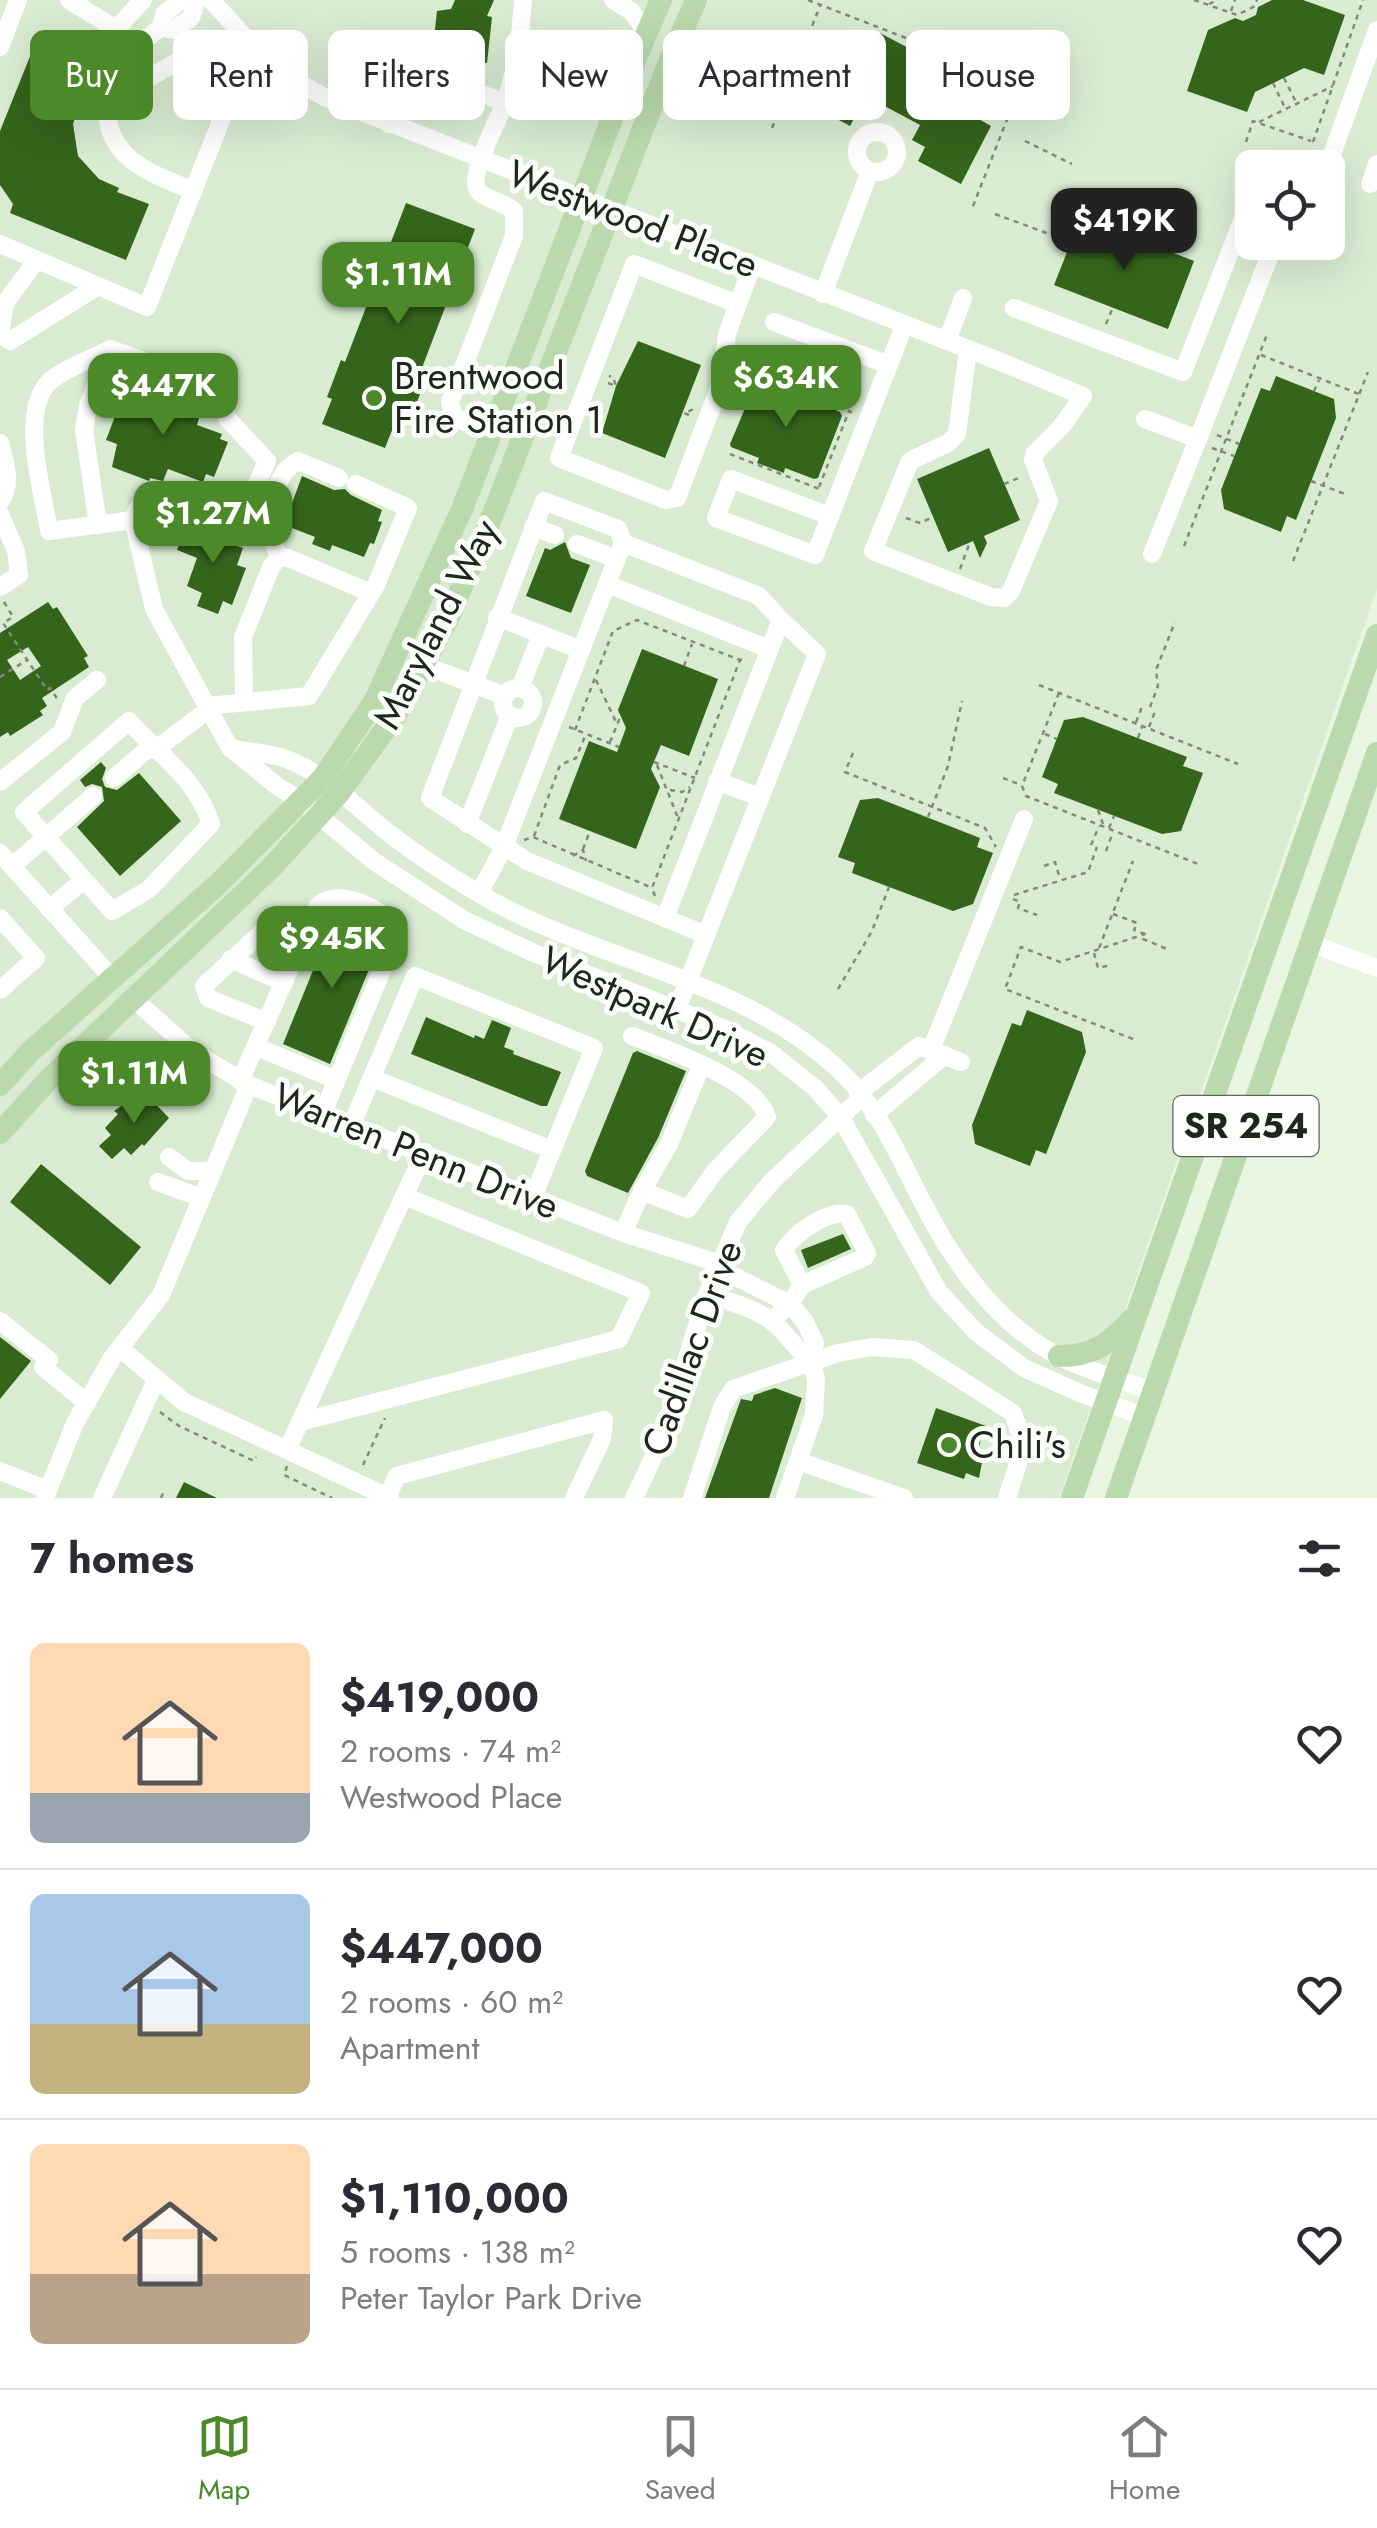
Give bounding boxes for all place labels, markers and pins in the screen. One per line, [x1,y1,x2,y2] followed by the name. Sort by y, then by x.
[1054,188,1194,273] pin: $419K
[317,242,479,327] pin: $1.11M
[716,345,856,430] pin: $634K
[394,348,603,447] place label: Brentwood Fire Station 1
[93,353,233,438] pin: $447K
[363,387,385,409] marker: Brentwood Fire Station 1
[132,481,294,566] pin: $1.27M
[262,906,402,991] pin: $945K
[53,1041,215,1126] pin: $1.11M
[969,1417,1066,1472] place label: Chili's
[938,1434,960,1456] marker: Chili's

